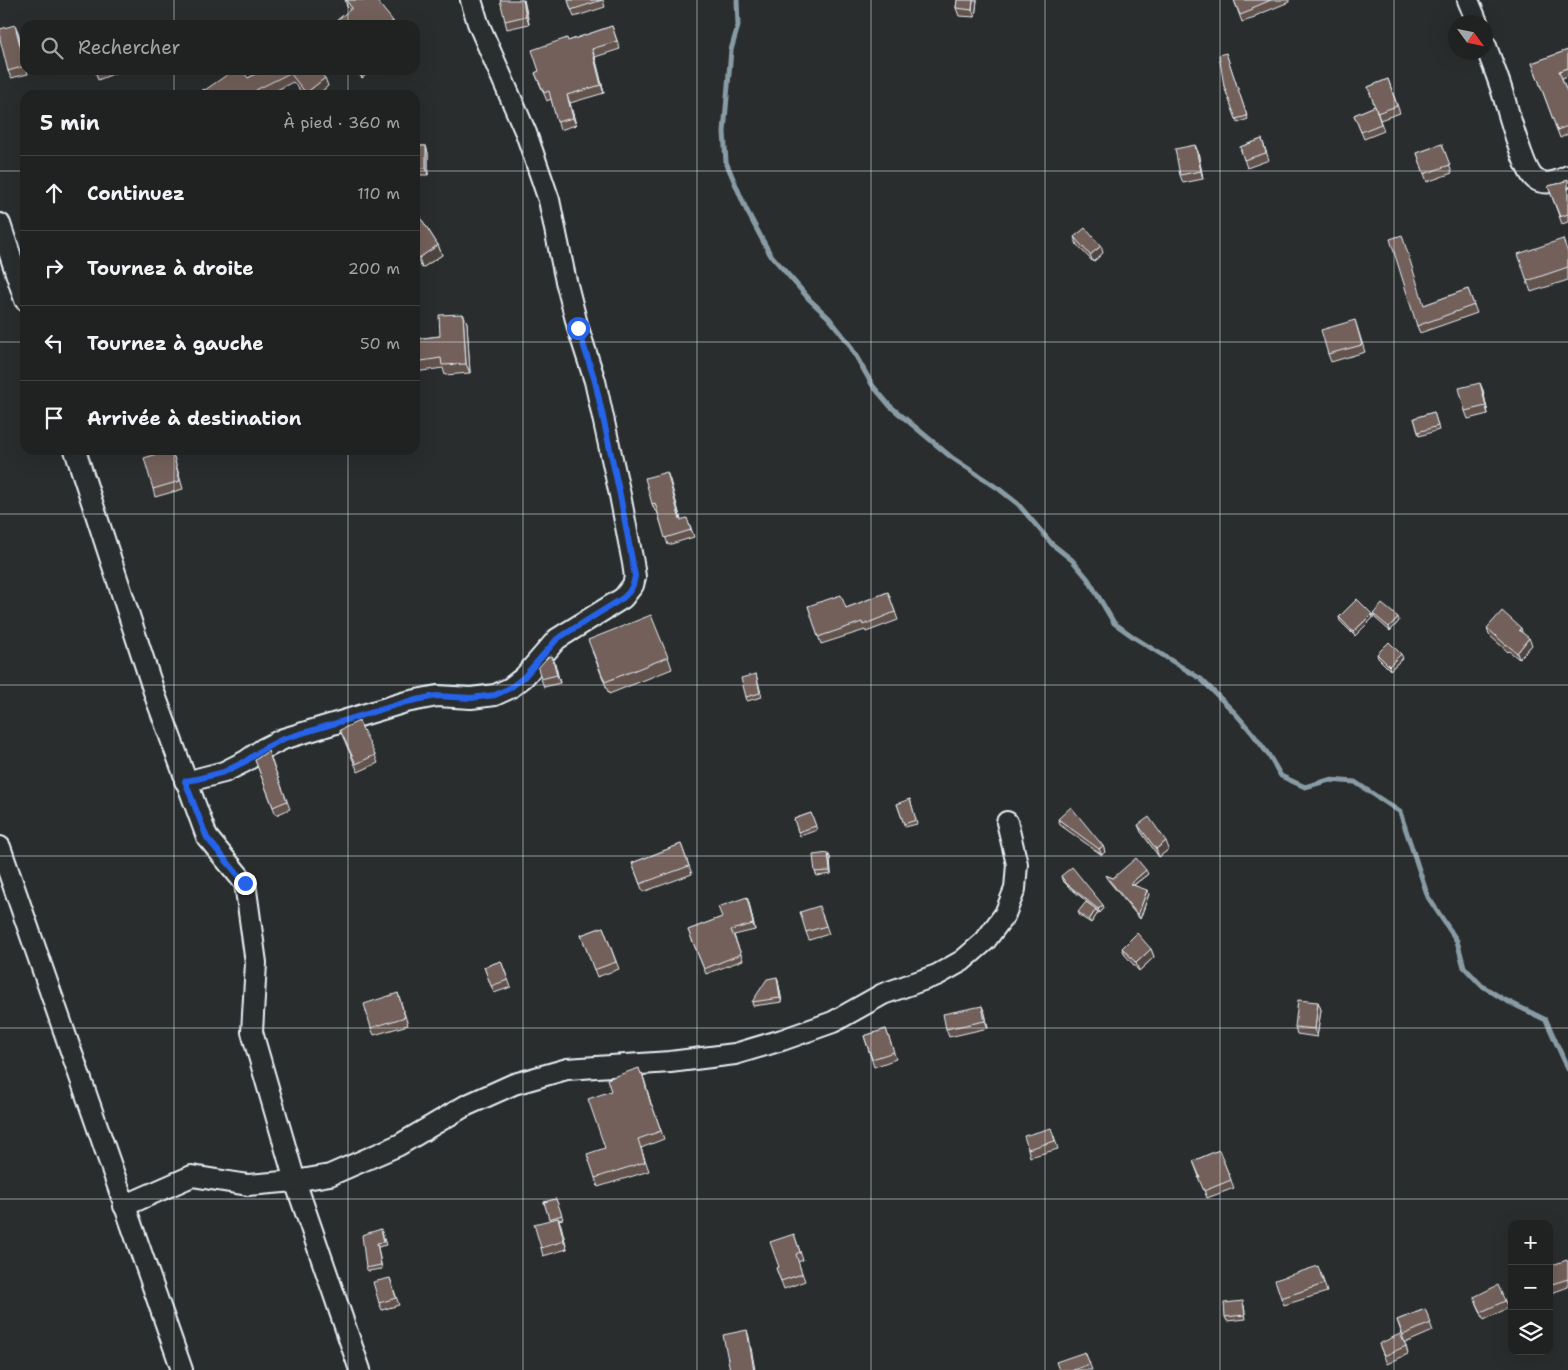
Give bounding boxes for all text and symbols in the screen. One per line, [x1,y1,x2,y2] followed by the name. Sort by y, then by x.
[1448,15,1493,60] north arrow
[20,20,420,75] search box
[38,34,66,62] icon: search
[78,35,181,60] text: Rechercher
[40,109,100,137] text: 5 min
[283,112,400,133] text: À pied · 360 m
[40,179,68,207] icon: ahead
[87,181,185,206] text: Continuez
[357,183,400,204] text: 110 m
[40,254,68,282] icon: right
[87,256,254,281] text: Tournez à droite
[348,258,400,279] text: 200 m
[567,317,590,340] route start
[40,329,68,357] icon: left
[87,331,264,356] text: Tournez à gauche
[360,333,400,354] text: 50 m
[40,404,68,432] icon: arrive
[87,406,301,431] text: Arrivée à destination
[234,872,257,895] route end
[1508,1220,1553,1355] map controls
[1508,1220,1553,1265] button: +
[1508,1265,1553,1310] button: −
[1508,1310,1553,1355] button: layers

